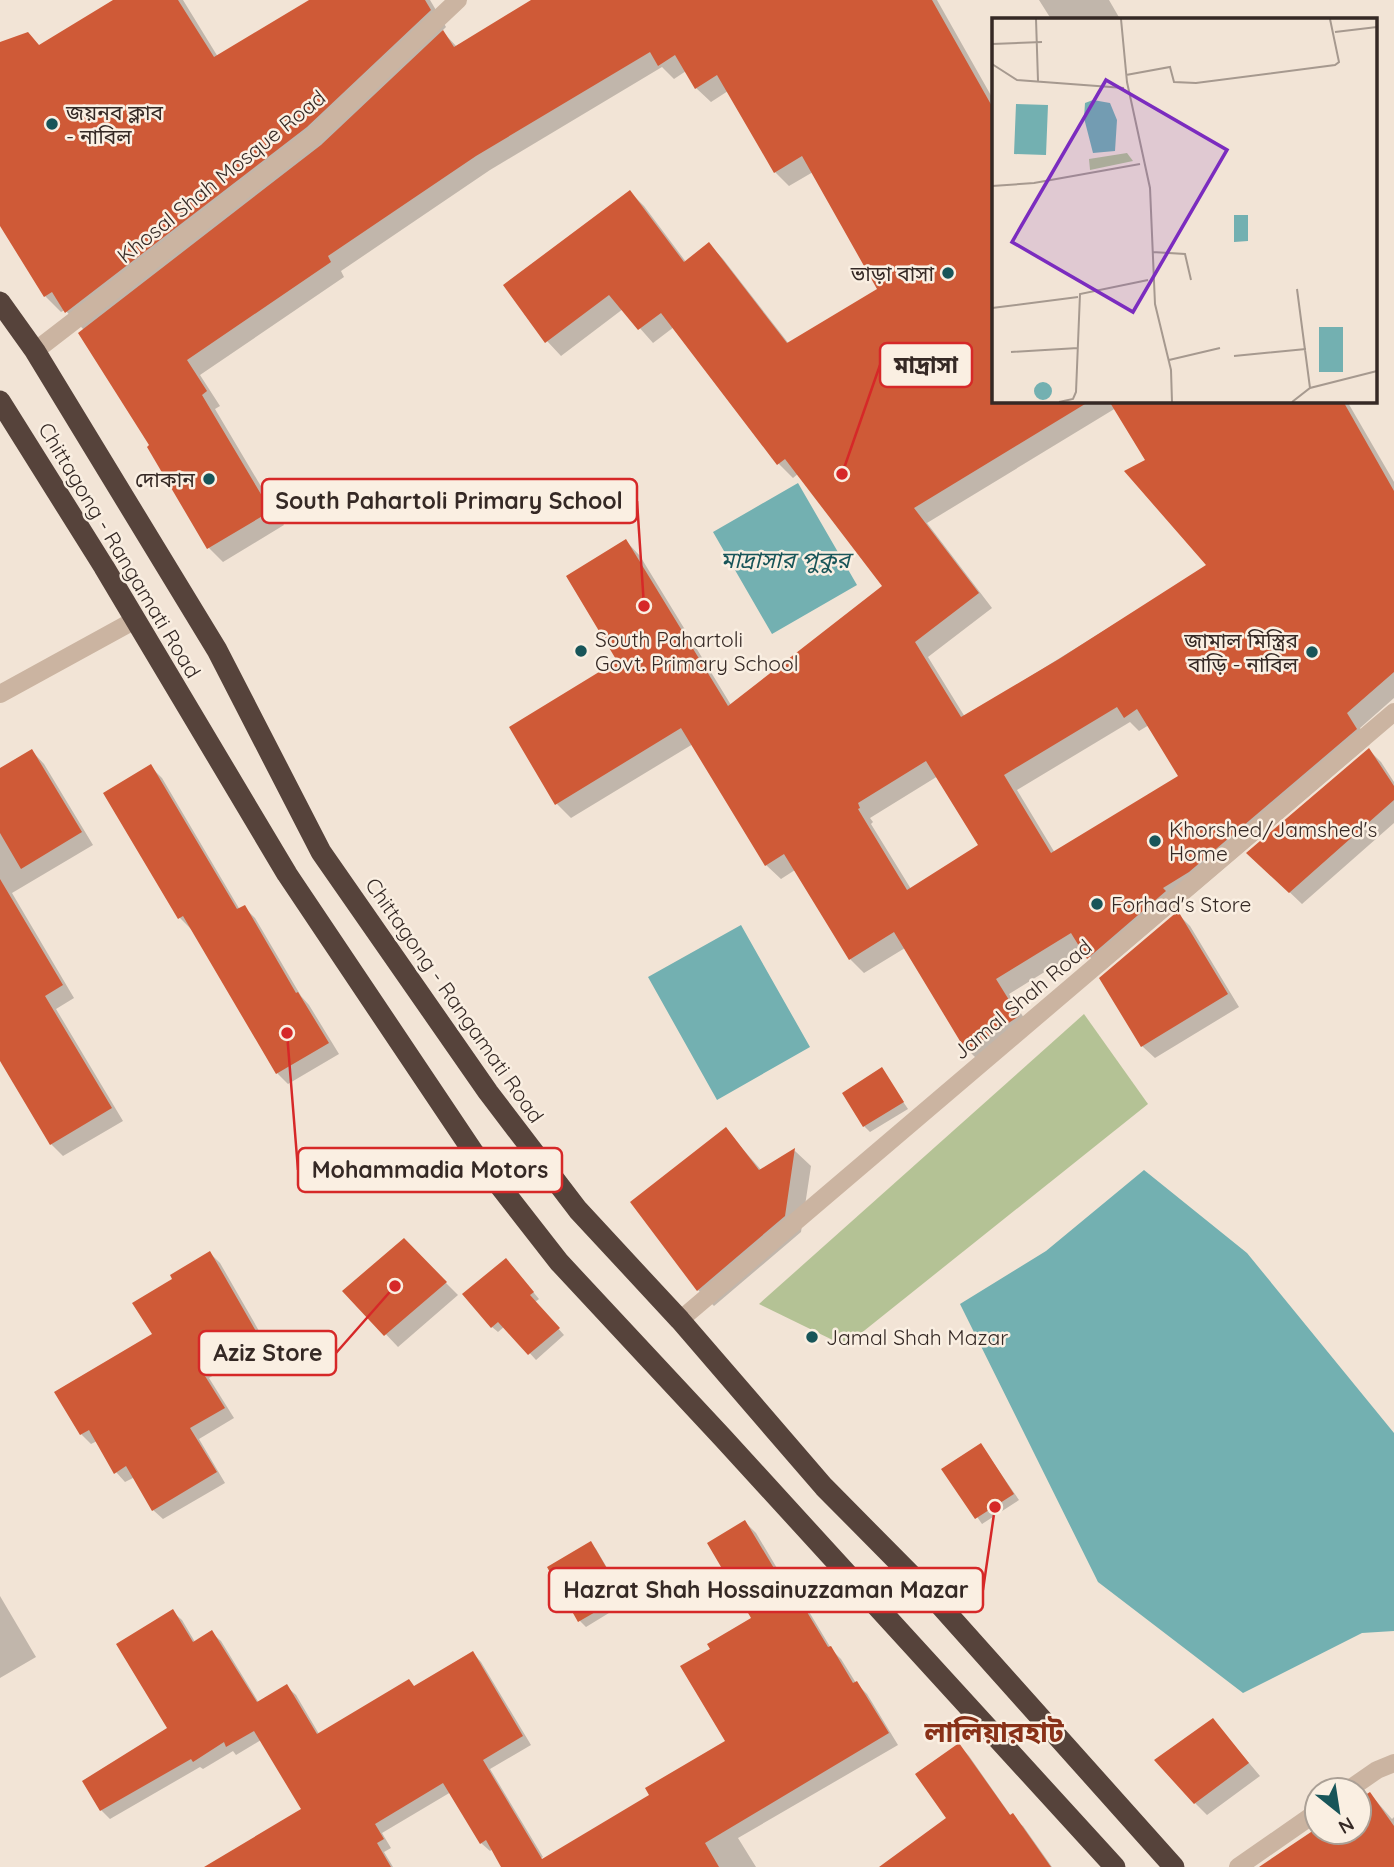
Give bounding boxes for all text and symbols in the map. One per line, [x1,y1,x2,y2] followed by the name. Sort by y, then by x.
[992,18,1376,402] inset map
[112,84,330,268] street label: Khosal Shah Mosque Road
[65,99,164,149] place label: জয়নব ক্লাব - নাবিল
[44,116,60,132] marker: জয়নব ক্লাব - নাবিল
[850,260,934,286] place label: ভাড়া বাসা
[940,265,956,281] marker: ভাড়া বাসা
[880,343,972,387] callout: মাদ্রাসা
[893,350,958,379] text: মাদ্রাসা
[33,418,207,682] street label: Chittagong - Rangamati Road
[135,466,195,492] place label: দোকান
[201,471,217,487] marker: দোকান
[262,479,637,523] callout: South Pahartoli Primary School
[275,486,623,515] text: South Pahartoli Primary School
[720,545,854,574] water label: মাদ্রাসার পুকুর
[595,626,799,676] place label: South Pahartoli Govt. Primary School
[1183,627,1299,677] place label: জামাল মিস্ত্রির বাড়ি - নাবিল
[573,643,589,659] marker: South Pahartoli Govt. Primary School
[1304,644,1320,660] marker: জামাল মিস্ত্রির বাড়ি - নাবিল
[1169,816,1377,866] place label: Khorshed/Jamshed's Home
[1147,833,1163,849] marker: Khorshed/Jamshed's Home
[360,872,550,1128] street label: Chittagong - Rangamati Road
[1111,891,1251,917] place label: Forhad's Store
[1089,896,1105,912] marker: Forhad's Store
[947,933,1097,1065] street label: Jamal Shah Road
[298,1148,562,1192] callout: Mohammadia Motors
[312,1155,548,1184] text: Mohammadia Motors
[826,1324,1008,1350] place label: Jamal Shah Mazar
[804,1329,820,1345] marker: Jamal Shah Mazar
[199,1331,336,1375] callout: Aziz Store
[213,1338,323,1367] text: Aziz Store
[549,1568,983,1612] callout: Hazrat Shah Hossainuzzaman Mazar
[563,1575,969,1604] text: Hazrat Shah Hossainuzzaman Mazar
[923,1714,1064,1749] district label: লালিয়ারহাট
[1303,1776,1373,1846] north arrow
[1334,1812,1359,1840] text: N

